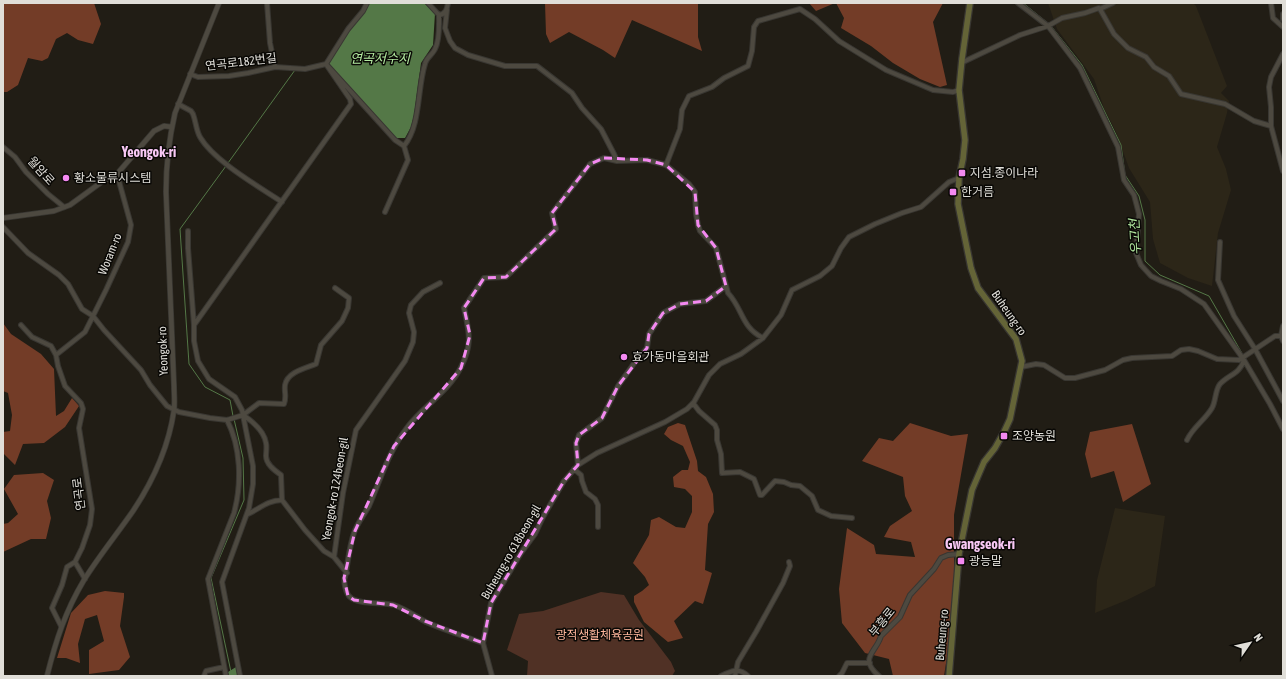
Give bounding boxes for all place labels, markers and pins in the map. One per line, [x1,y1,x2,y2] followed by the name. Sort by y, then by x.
[970,166,1038,180] place label: 지섬.종이나라
[957,168,967,178] marker: 지섬.종이나라
[74,171,151,185] place label: 황소물류시스템
[61,173,71,183] marker: 황소물류시스템
[961,185,994,199] place label: 한거름
[948,187,958,197] marker: 한거름
[632,350,709,364] place label: 효가동마을회관
[619,352,629,362] marker: 효가동마을회관
[1012,429,1056,443] place label: 조양농원
[999,431,1009,441] marker: 조양농원
[969,554,1002,568] place label: 광능말
[956,556,966,566] marker: 광능말

